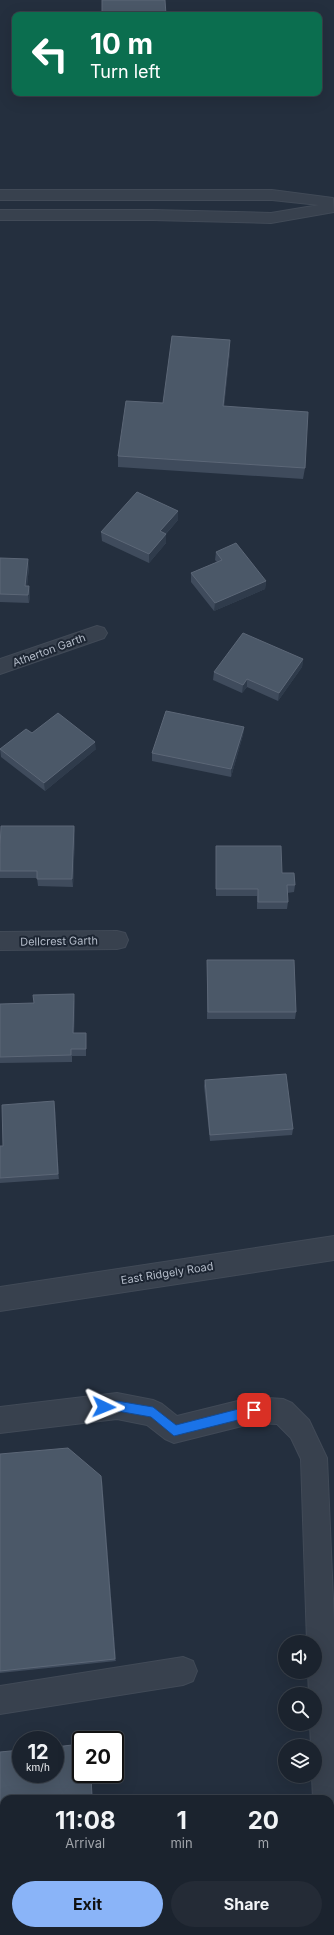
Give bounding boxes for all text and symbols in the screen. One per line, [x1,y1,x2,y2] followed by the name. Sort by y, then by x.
[90,27,153,61] text: 10 m
[24,28,76,80] icon: left
[90,61,160,82] text: Turn left
[11,630,87,670] street label: Atherton Garth
[20,933,98,949] street label: Dellcrest Garth
[120,1259,214,1287] street label: East Ridgely Road
[83,1386,125,1428] position arrow
[237,1393,271,1427] pin
[243,1399,265,1421] icon: arrive
[278,1635,322,1783] map controls
[278,1635,322,1679] button: sound
[278,1687,322,1731] button: search
[72,1731,124,1783] speed limit sign: 20
[278,1739,322,1783] button: layers
[27,1740,49,1764] text: 12
[26,1761,50,1773] text: km/h
[55,1806,116,1835] text: 11:08
[176,1806,187,1835] text: 1
[248,1806,279,1835] text: 20
[65,1835,105,1851] text: Arrival
[170,1835,193,1851] text: min
[258,1835,269,1851] text: m
[12,1881,163,1927] button: Exit
[171,1881,322,1927] button: Share

